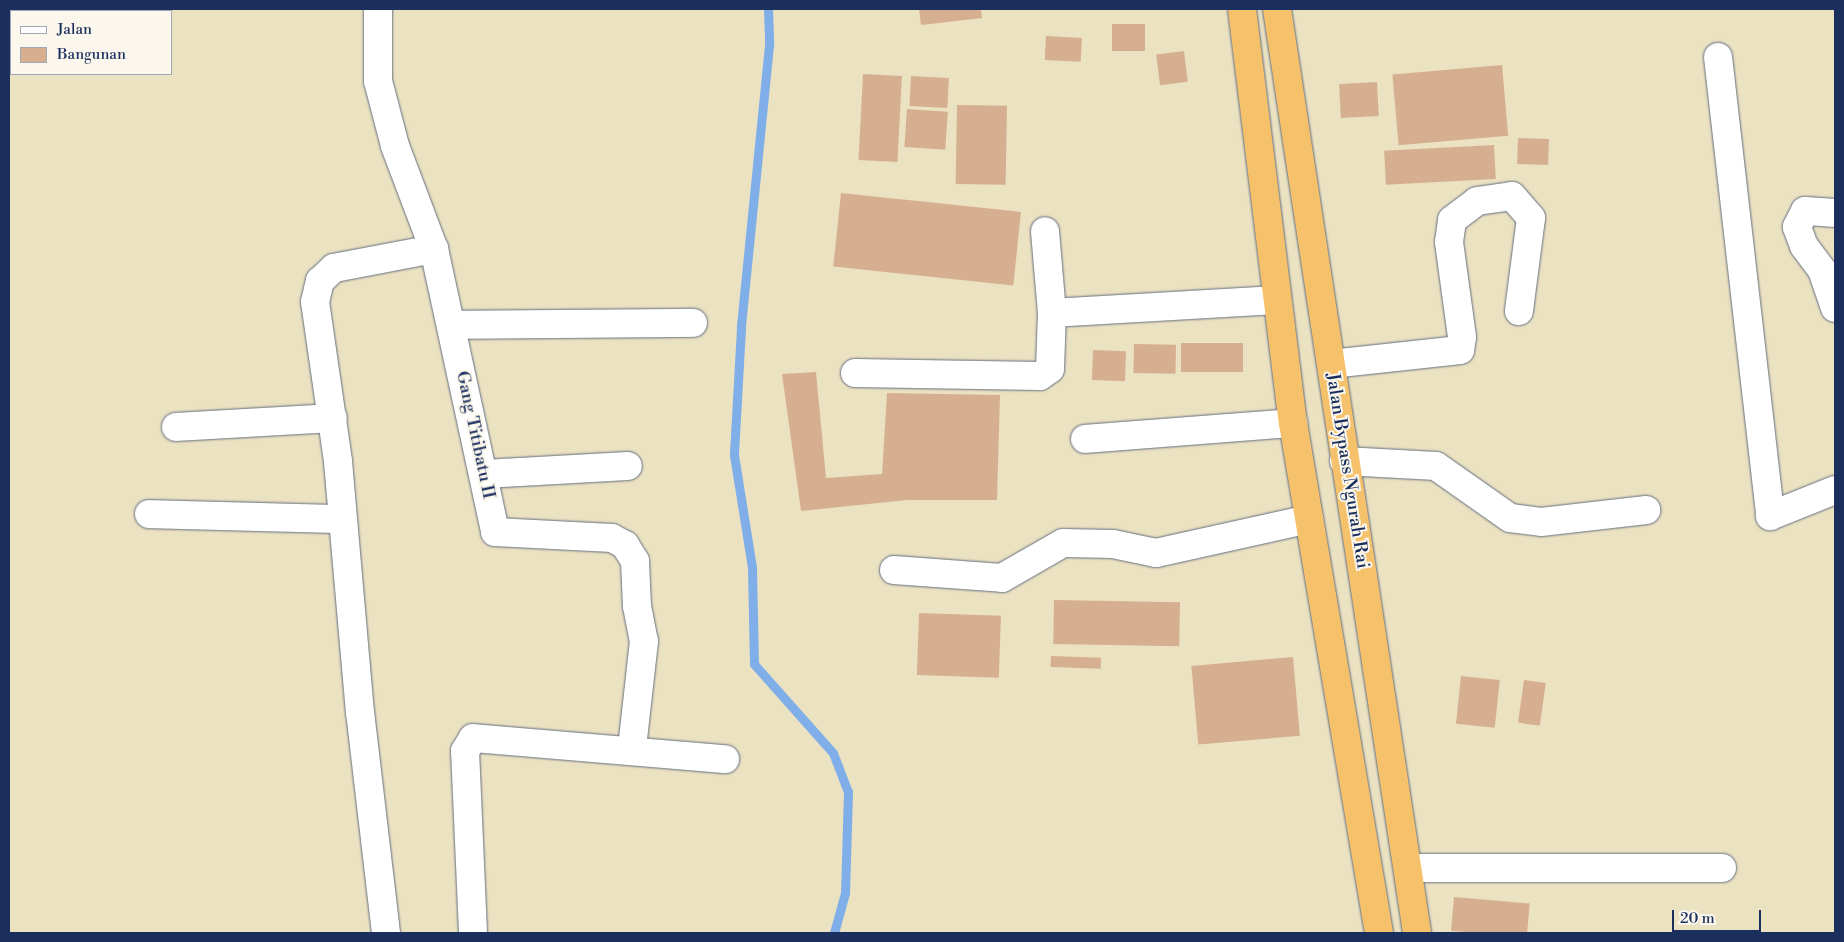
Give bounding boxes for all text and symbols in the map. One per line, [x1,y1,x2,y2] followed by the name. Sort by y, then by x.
[10,10,172,75] legend
[57,20,92,39] text: Jalan
[57,45,126,64] text: Bangunan
[451,369,499,501] street label: Gang Titibatu II
[1321,372,1373,570] street label: Jalan Bypass Ngurah Rai
[1674,900,1763,932] scale bar
[1680,909,1715,928] text: 20 m

